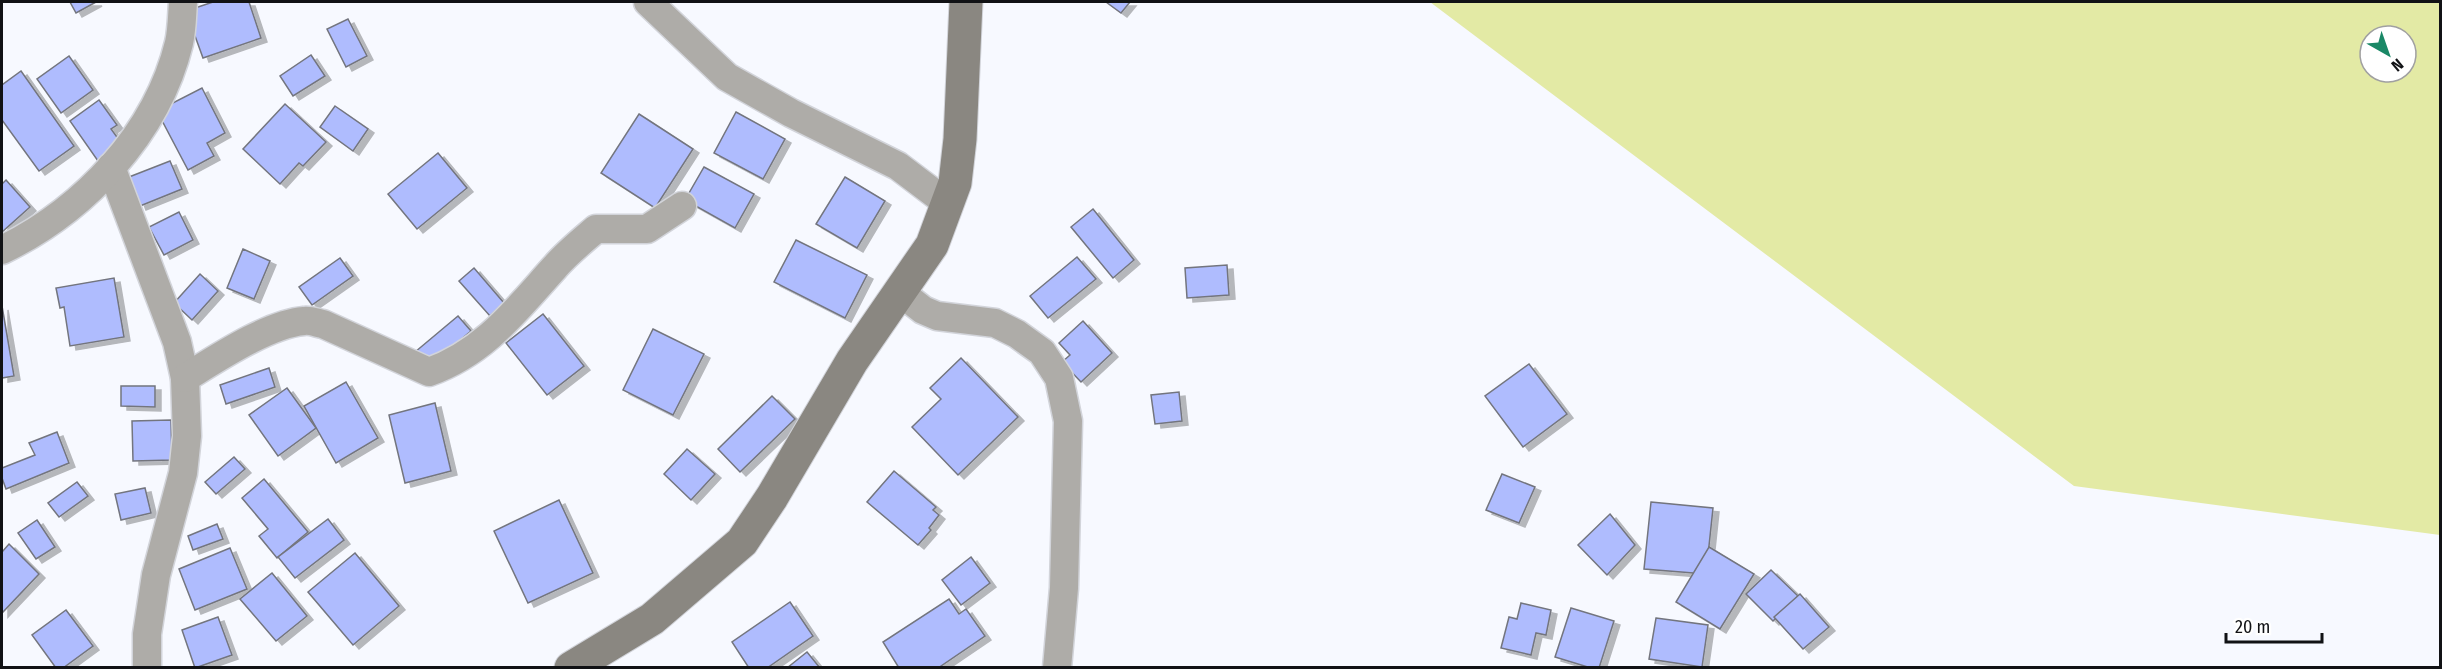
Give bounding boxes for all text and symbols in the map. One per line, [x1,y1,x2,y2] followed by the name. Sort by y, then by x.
[2358,24,2418,84] north arrow
[2388,55,2407,75] text: N
[2226,606,2322,644] scale bar
[2235,616,2270,638] text: 20 m

